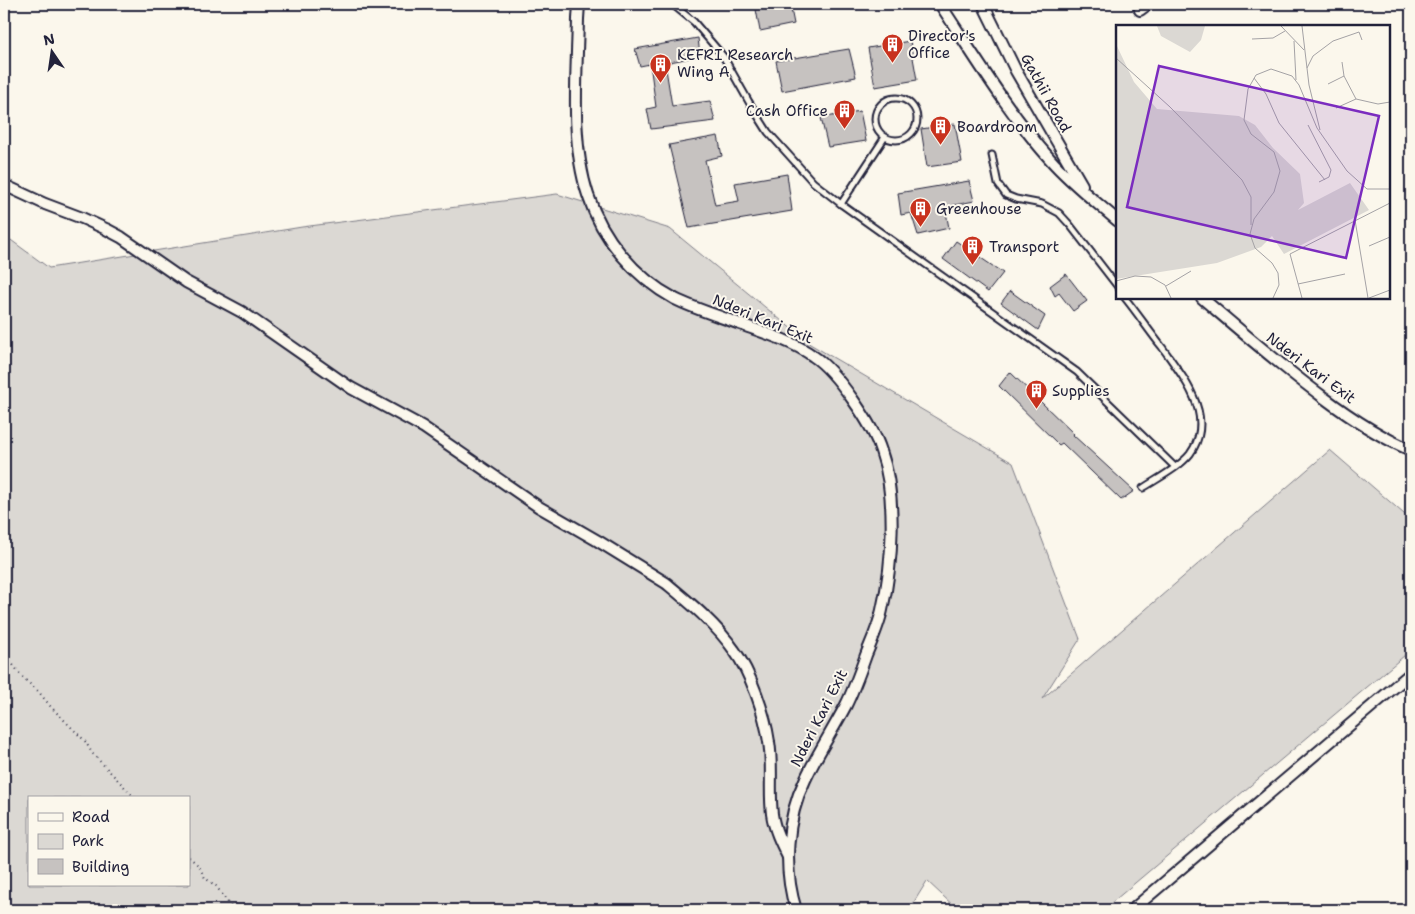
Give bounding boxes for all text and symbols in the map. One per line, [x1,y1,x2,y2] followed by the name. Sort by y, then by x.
[1116,25,1390,299] inset map
[908,26,976,63] place label: Director's Office
[28,28,78,78] north arrow
[42,29,57,49] text: N
[880,33,904,64] building icon: Director's Office
[677,45,793,82] place label: KEFRI Research Wing A
[1016,50,1076,136] street label: Gathii Road
[649,52,673,83] building icon: KEFRI Research Wing A
[832,99,856,130] building icon: Cash Office
[746,101,828,121] place label: Cash Office
[929,115,953,146] building icon: Boardroom
[957,117,1037,137] place label: Boardroom
[908,197,932,228] building icon: Greenhouse
[936,199,1022,219] place label: Greenhouse
[961,235,985,266] building icon: Transport
[989,237,1059,257] place label: Transport
[710,290,816,348] street label: Nderi Kari Exit
[1262,328,1360,408] street label: Nderi Kari Exit
[1024,379,1048,410] building icon: Supplies
[1052,381,1110,401] place label: Supplies
[786,666,852,770] street label: Nderi Kari Exit
[28,796,190,886] legend
[72,807,110,827] text: Road
[72,831,104,851] text: Park
[72,857,129,877] text: Building

